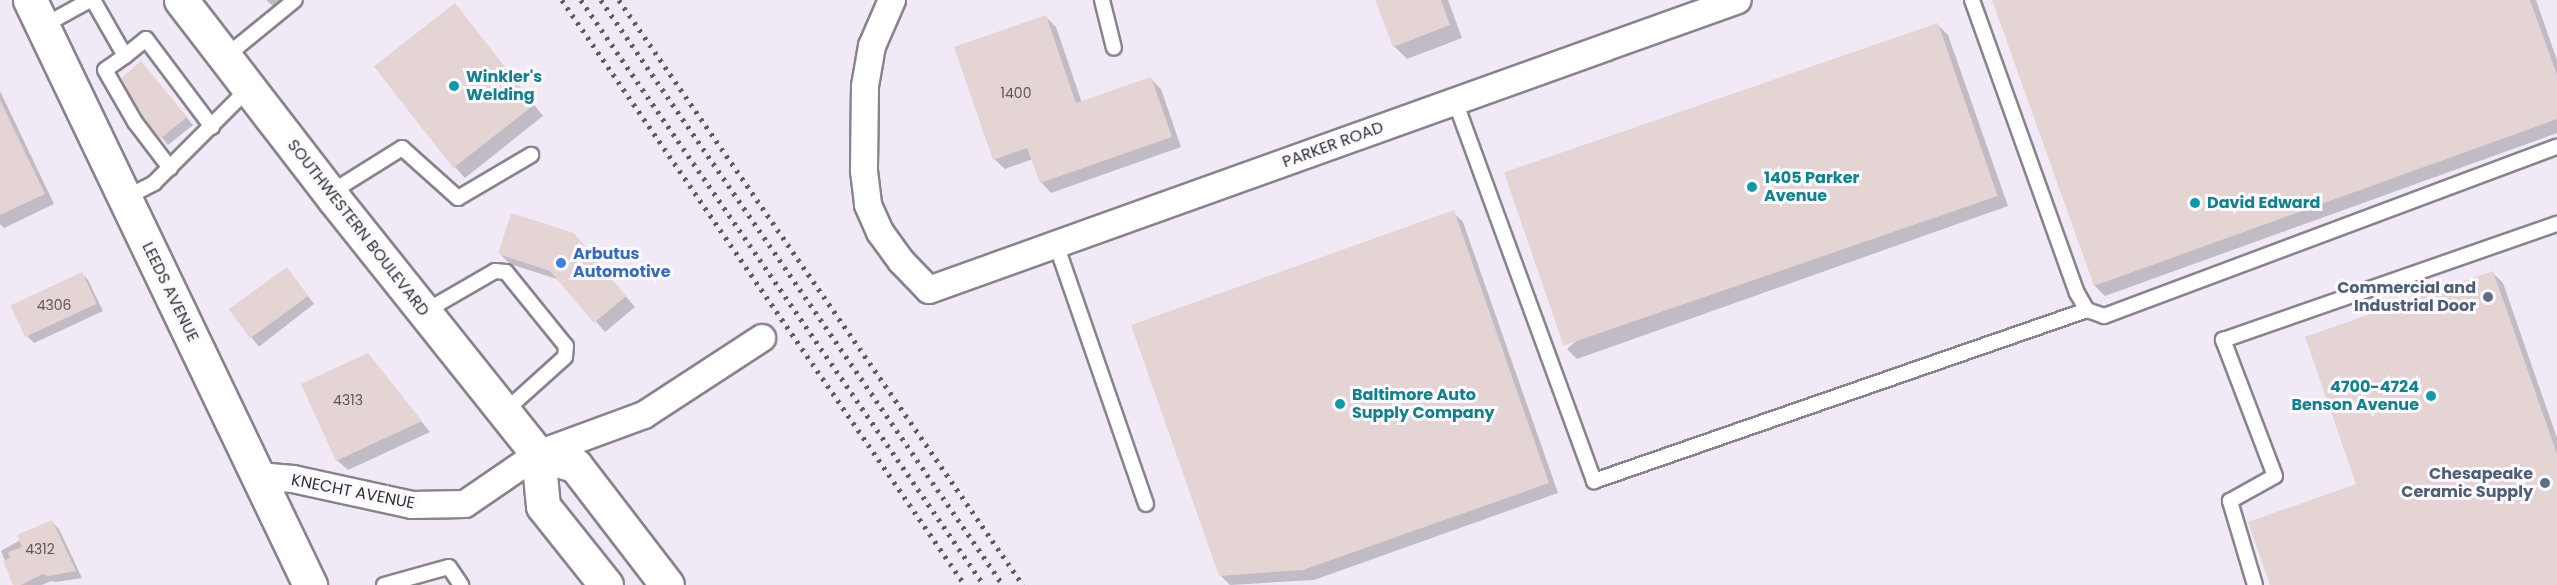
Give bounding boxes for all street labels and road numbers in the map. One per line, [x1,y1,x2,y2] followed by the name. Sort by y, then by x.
[1280,118,1386,172] street label: PARKER ROAD
[283,136,433,320] street label: SOUTHWESTERN BOULEVARD
[138,239,202,345] street label: LEEDS AVENUE
[290,471,416,513] street label: KNECHT AVENUE

